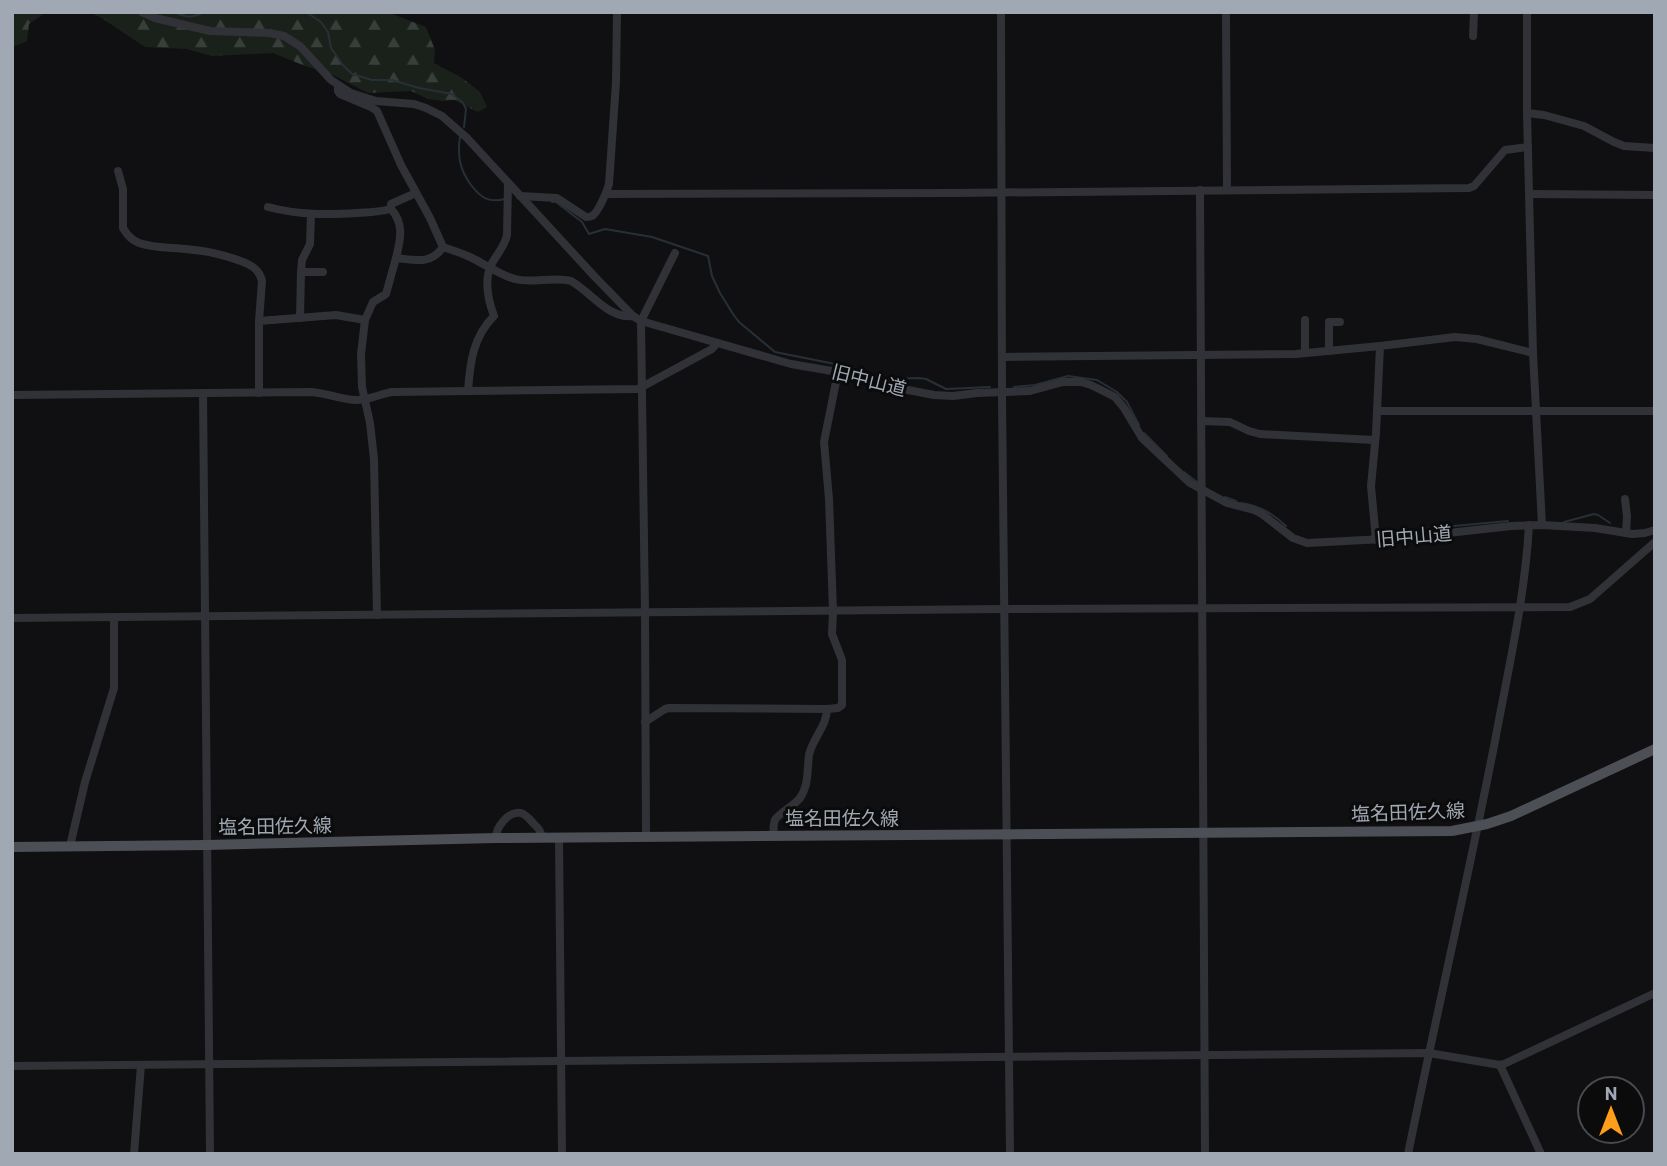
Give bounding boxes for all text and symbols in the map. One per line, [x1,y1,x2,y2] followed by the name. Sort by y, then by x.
[829,359,909,400] street label: 旧中山道
[1375,521,1453,550] street label: 旧中山道
[1351,798,1465,825] street label: 塩名田佐久線
[785,806,899,829] street label: 塩名田佐久線
[218,813,332,838] street label: 塩名田佐久線
[1576,1075,1646,1145] north arrow
[1605,1081,1617,1104] text: N

